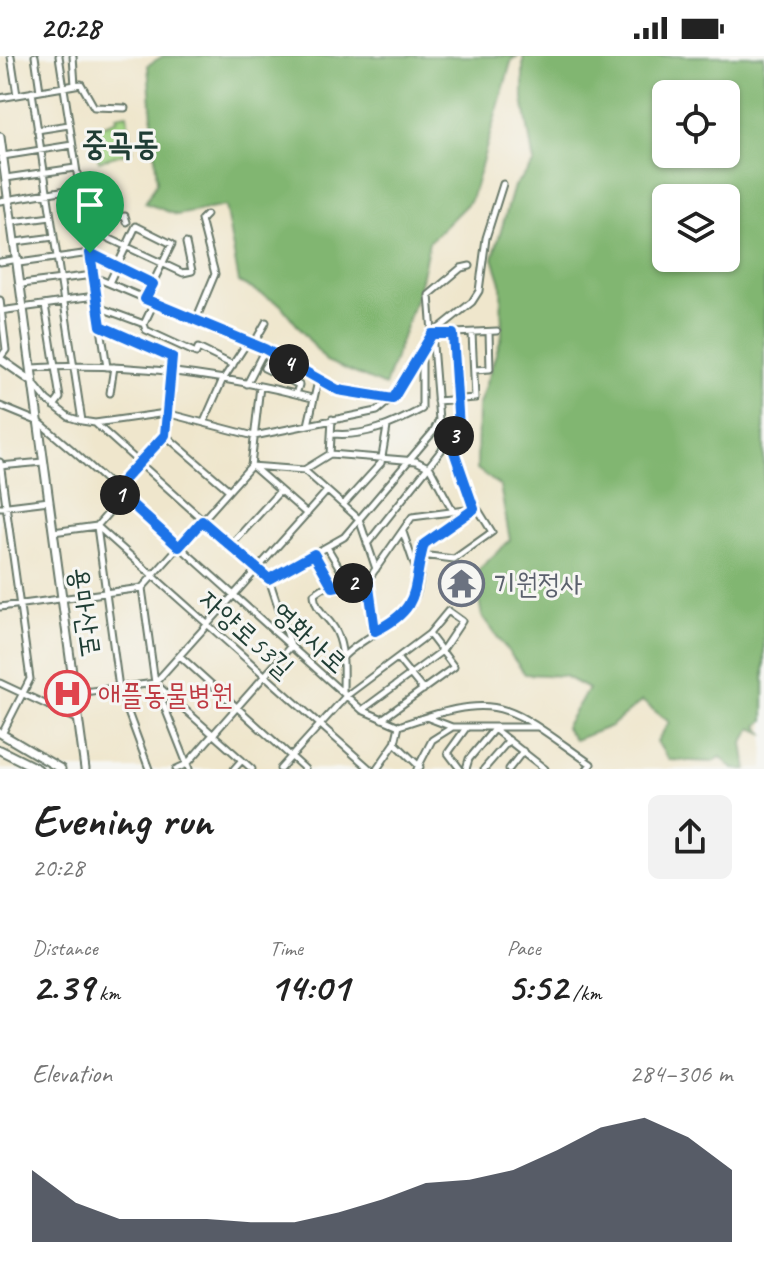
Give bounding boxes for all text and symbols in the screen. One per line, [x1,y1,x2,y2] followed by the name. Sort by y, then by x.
[40,9,100,47] text: 20:28
[652,80,740,272] map controls
[652,80,740,168] button: locate
[81,123,159,164] district label: 중곡동
[56,171,124,253] pin
[68,183,112,227] icon: arrive
[652,184,740,272] button: layers
[269,344,309,384] pin: 4
[284,350,294,378] text: 4
[434,416,474,456] pin: 3
[449,422,459,450] text: 3
[100,475,140,515] pin: 1
[115,481,125,509] text: 1
[438,559,486,607] temple icon: 기원정사
[333,563,373,603] pin: 2
[62,565,109,659] street label: 용마산로
[493,566,583,601] place label: 기원정사
[348,569,358,597] text: 2
[192,582,301,685] street label: 자양로53길
[264,594,355,681] street label: 영화사로
[43,670,91,718] hospital icon: 애플동물병원
[98,677,233,712] place label: 애플동물병원
[32,793,212,848] text: Evening run
[648,795,732,879] button: share
[32,851,84,884] text: 20:28
[32,934,98,962] text: Distance
[269,934,303,962] text: Time
[507,934,541,962] text: Pace
[32,962,93,1012] text: 2.39
[269,962,349,1012] text: 14:01
[507,962,567,1012] text: 5:52
[93,979,120,1007] text: km
[567,979,601,1007] text: /km
[32,1057,112,1090] text: Elevation
[629,1057,732,1090] text: 284–306 m

